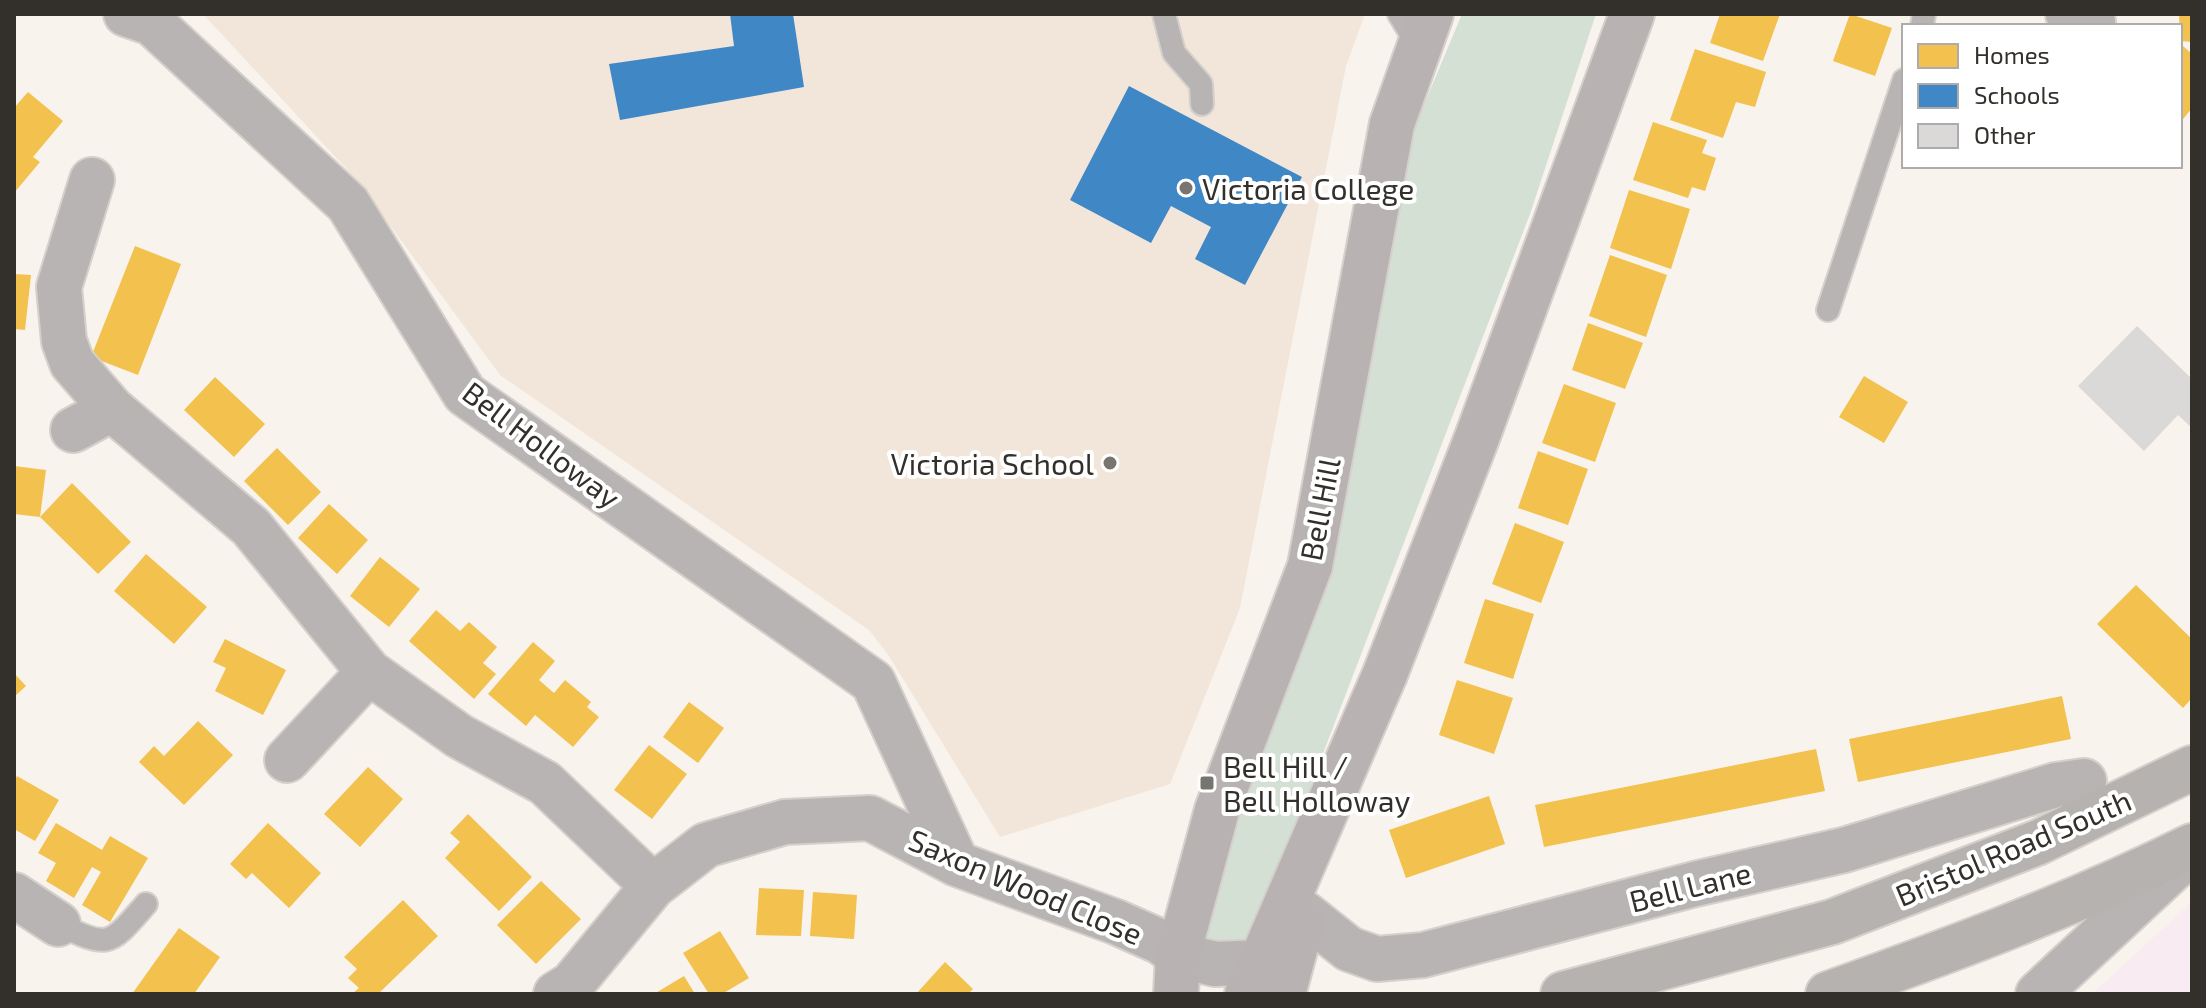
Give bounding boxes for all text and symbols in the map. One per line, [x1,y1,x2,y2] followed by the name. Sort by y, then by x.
[1902,24,2182,168] legend
[1974,40,2050,69] text: Homes
[1974,80,2060,109] text: Schools
[1974,120,2036,149] text: Other
[1202,170,1414,206] place label: Victoria College
[1177,179,1195,197] marker: Victoria College
[456,373,628,515] street label: Bell Holloway
[891,445,1094,481] place label: Victoria School
[1101,454,1119,472] marker: Victoria School
[1291,455,1347,563] street label: Bell Hill
[1223,748,1410,818] place label: Bell Hill / Bell Holloway
[1198,774,1216,792] marker: Bell Hill / Bell Holloway
[1890,781,2136,913] street label: Bristol Road South
[904,821,1148,951] street label: Saxon Wood Close
[1626,854,1754,918] street label: Bell Lane

